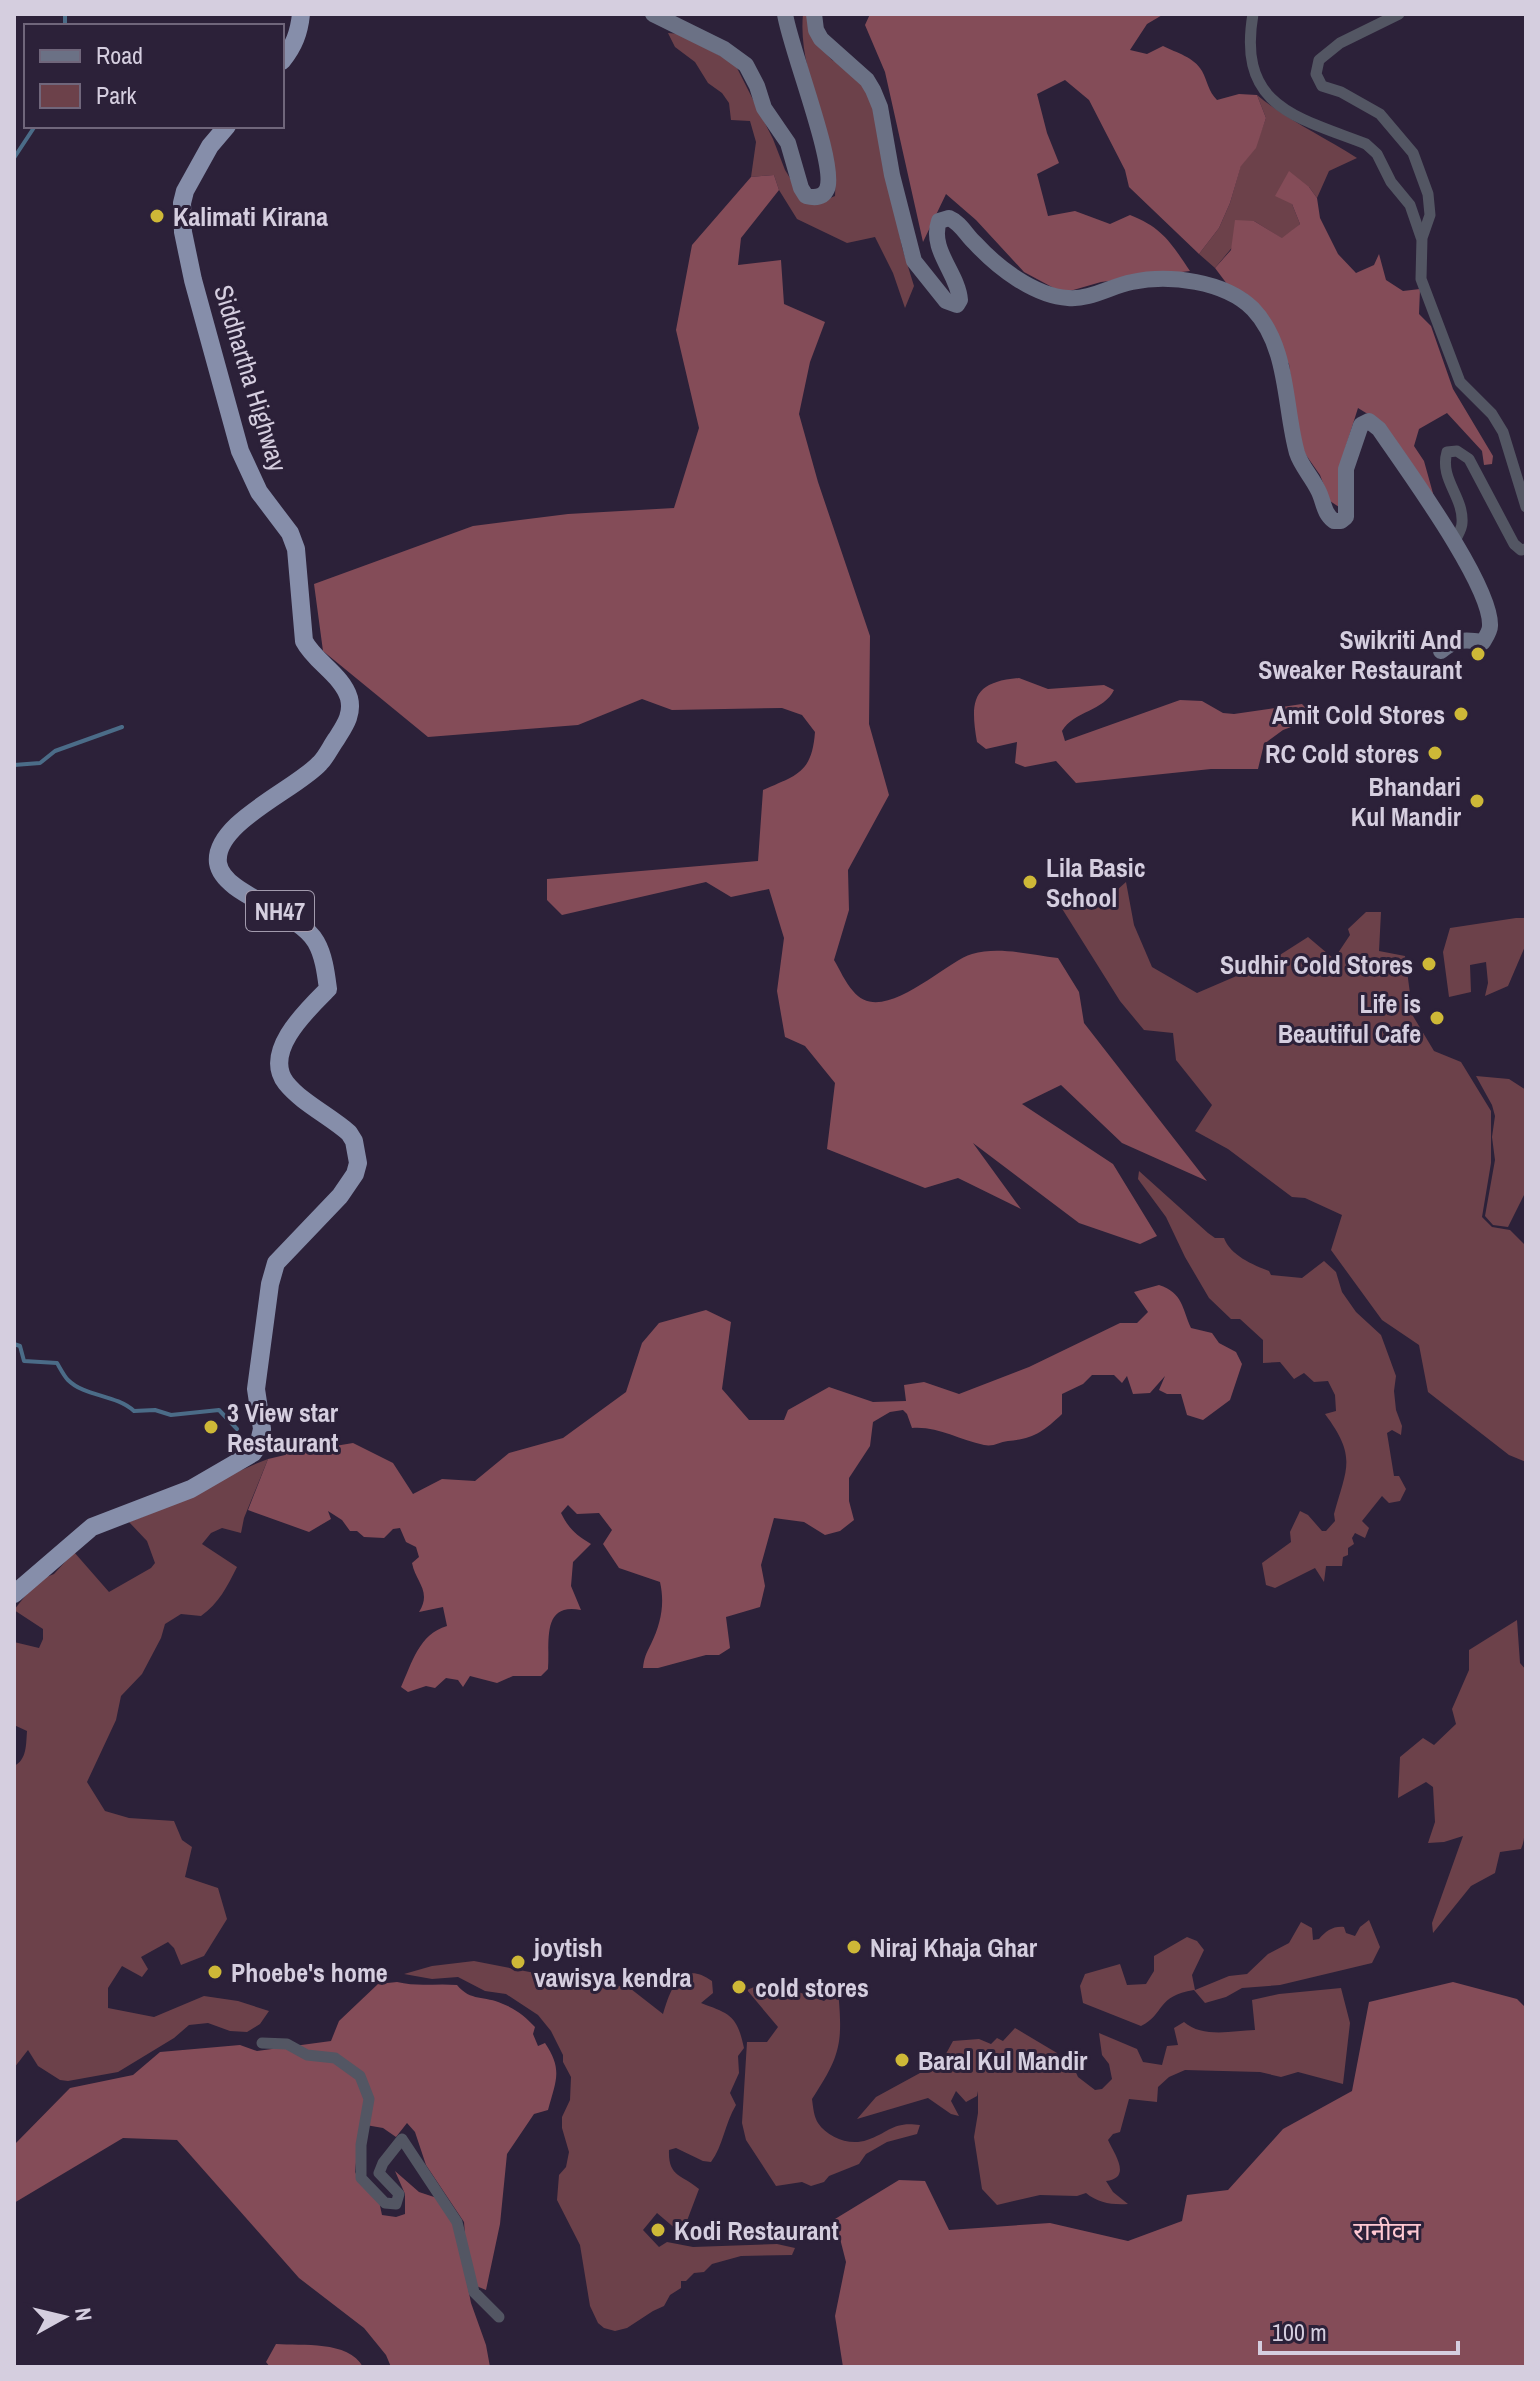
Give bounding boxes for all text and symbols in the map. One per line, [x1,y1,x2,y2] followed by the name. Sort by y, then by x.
[24,24,284,128] legend
[96,39,143,71] text: Road
[96,79,137,111] text: Park
[173,199,328,234] place label: Kalimati Kirana
[148,207,166,225] marker: Kalimati Kirana
[206,281,296,476] street label: Siddhartha Highway
[1258,622,1462,687] place label: Swikriti And Sweaker Restaurant
[1469,645,1487,663] marker: Swikriti And Sweaker Restaurant
[1272,697,1445,732] place label: Amit Cold Stores
[1452,705,1470,723] marker: Amit Cold Stores
[1265,736,1419,771] place label: RC Cold stores
[1426,744,1444,762] marker: RC Cold stores
[1351,769,1462,834] place label: Bhandari Kul Mandir
[1468,792,1486,810] marker: Bhandari Kul Mandir
[1046,850,1146,915] place label: Lila Basic School
[1021,873,1039,891] marker: Lila Basic School
[246,891,314,931] road number: NH47
[1220,947,1413,982] place label: Sudhir Cold Stores
[1420,955,1438,973] marker: Sudhir Cold Stores
[1278,986,1421,1051] place label: Life is Beautiful Cafe
[1428,1009,1446,1027] marker: Life is Beautiful Cafe
[227,1395,339,1460] place label: 3 View star Restaurant
[202,1418,220,1436] marker: 3 View star Restaurant
[533,1930,692,1995] place label: joytish vawisya kendra
[870,1930,1038,1965] place label: Niraj Khaja Ghar
[845,1938,863,1956] marker: Niraj Khaja Ghar
[509,1953,527,1971] marker: joytish vawisya kendra
[231,1955,388,1990] place label: Phoebe's home
[206,1963,224,1981] marker: Phoebe's home
[755,1970,869,2005] place label: cold stores
[730,1978,748,1996] marker: cold stores
[918,2043,1088,2078] place label: Baral Kul Mandir
[893,2051,911,2069] marker: Baral Kul Mandir
[674,2213,839,2248] place label: Kodi Restaurant
[1353,2213,1421,2248] park label: रानीवन
[649,2221,667,2239] marker: Kodi Restaurant
[24,2277,104,2357] north arrow
[1260,2305,1458,2355] scale bar
[68,2306,100,2323] text: N
[1272,2316,1327,2348] text: 100 m

